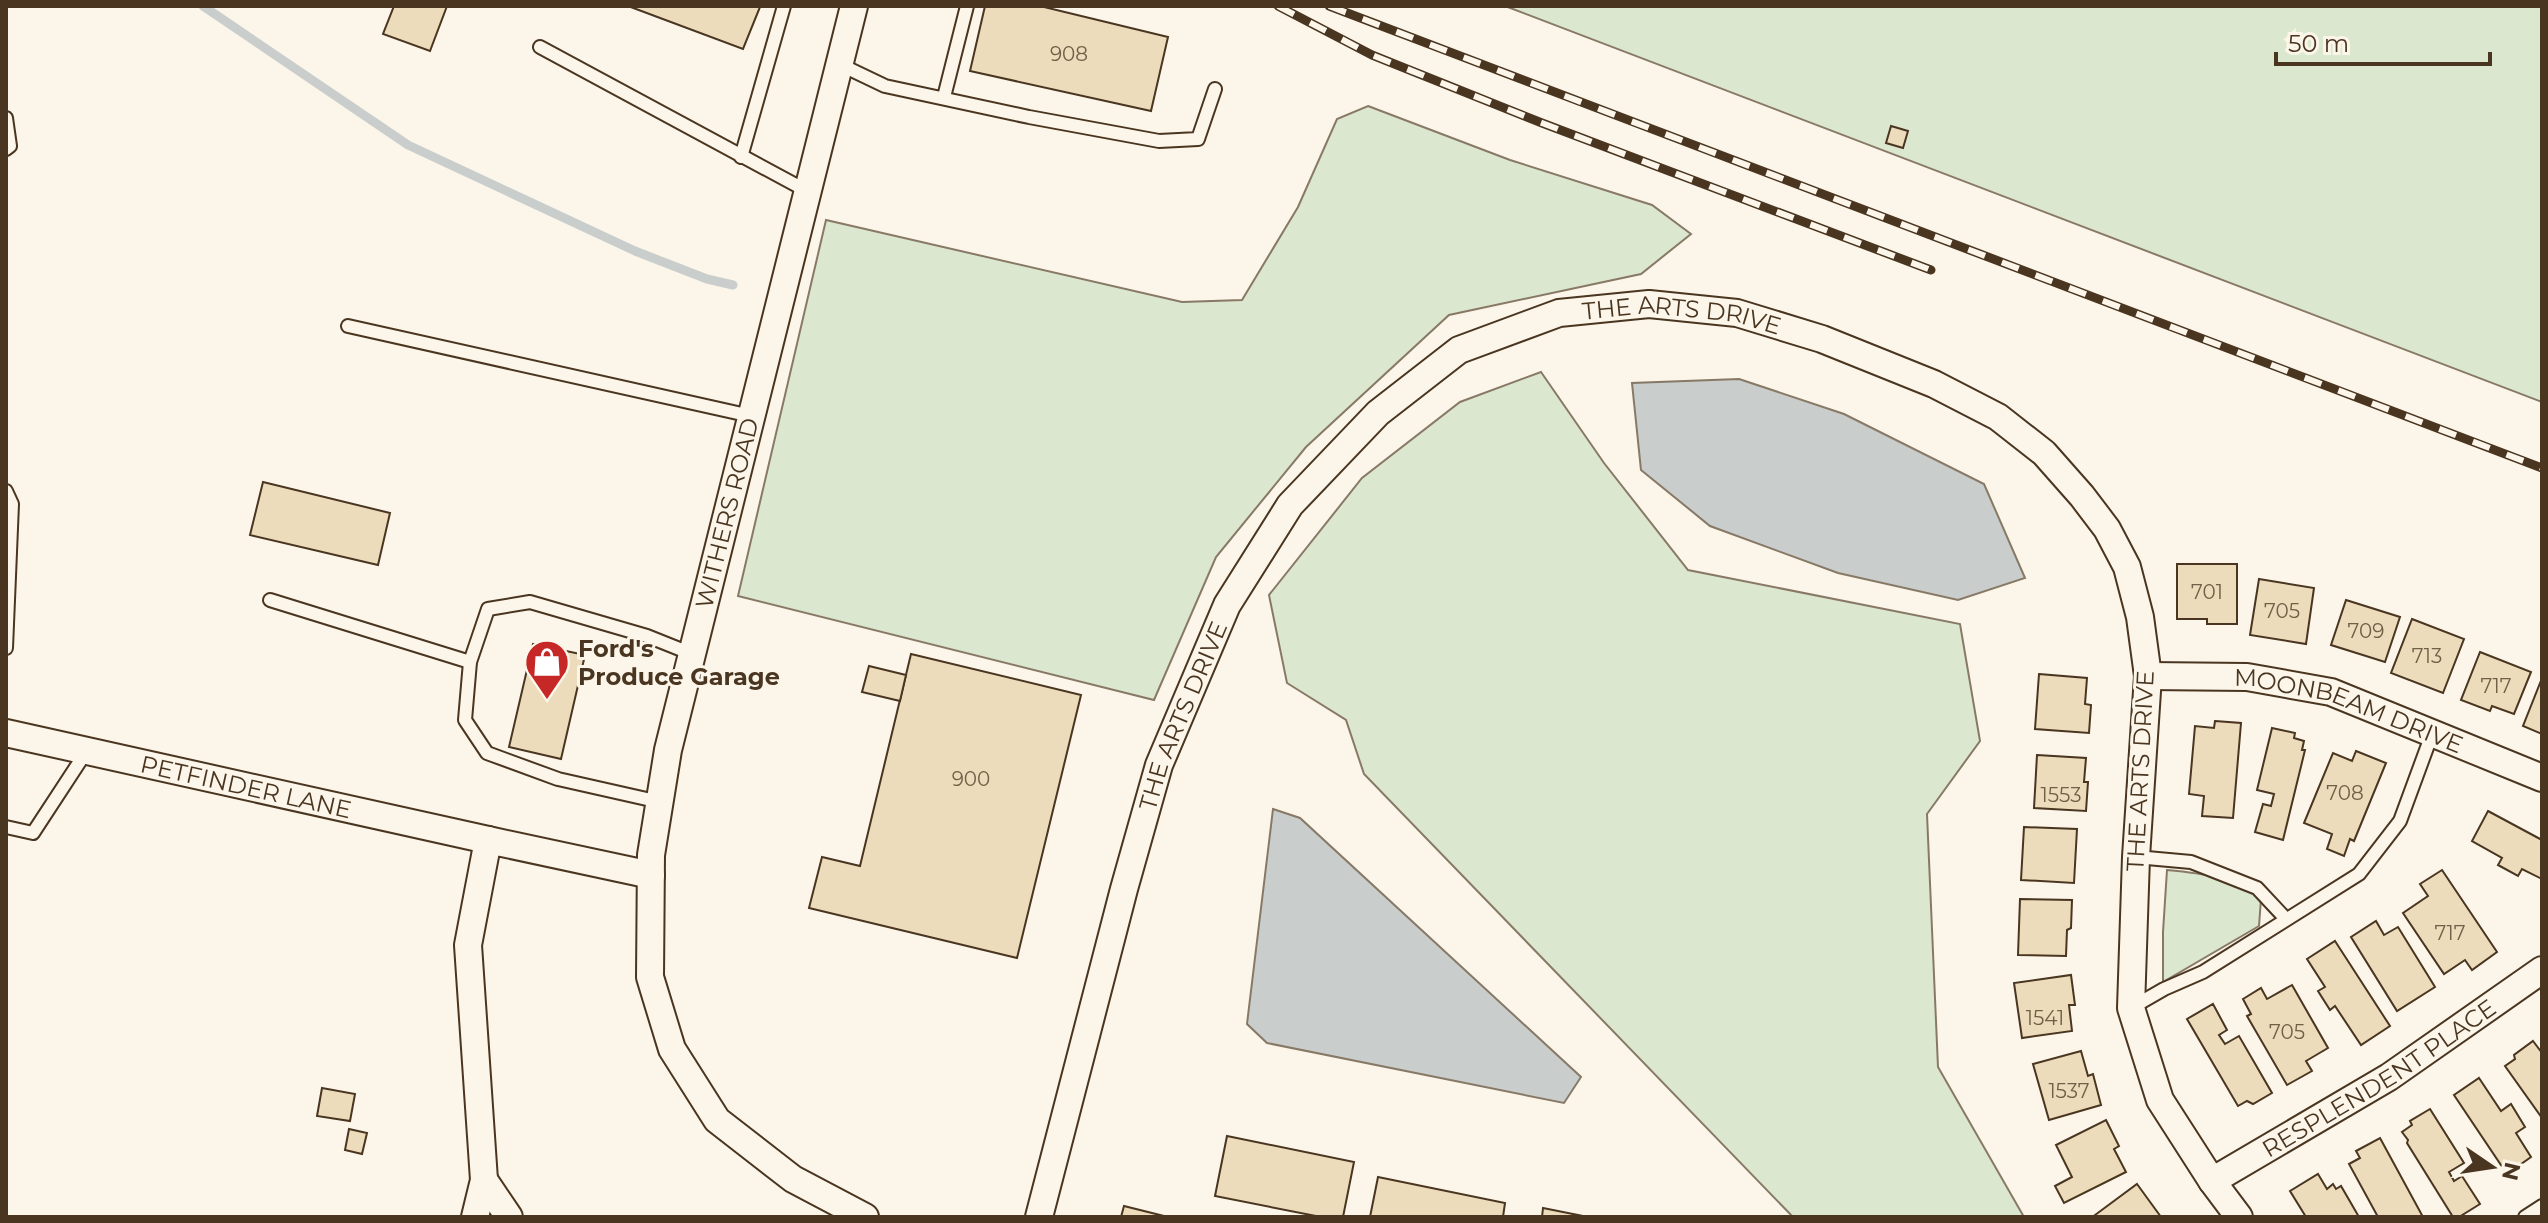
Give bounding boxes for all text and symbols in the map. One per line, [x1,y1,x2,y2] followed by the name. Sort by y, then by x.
[2276,16,2490,66] scale bar
[2288,29,2349,58] text: 50 m
[1050,42,1088,66] house number: 908
[1581,289,1785,340] street label: THE ARTS DRIVE
[689,415,765,611] street label: WITHERS ROAD
[2191,580,2223,604] house number: 701
[2264,599,2300,623] house number: 705
[1132,617,1233,813] street label: THE ARTS DRIVE
[2348,619,2384,643] house number: 709
[578,634,780,691] place label: Ford's Produce Garage
[523,638,571,701] shop icon: Ford's Produce Garage
[2412,644,2442,668] house number: 713
[2234,662,2468,759] street label: MOONBEAM DRIVE
[2120,670,2160,872] street label: THE ARTS DRIVE
[2481,674,2511,698] house number: 717
[138,749,354,824] street label: PETFINDER LANE
[952,767,990,791] house number: 900
[2326,781,2364,805] house number: 708
[2041,783,2081,807] house number: 1553
[2435,921,2465,945] house number: 717
[2257,993,2501,1163] street label: RESPLENDENT PLACE
[2026,1006,2064,1030] house number: 1541
[2269,1020,2305,1044] house number: 705
[2048,1079,2090,1103] house number: 1537
[2452,1127,2532,1207] north arrow
[2496,1160,2526,1183] text: N

